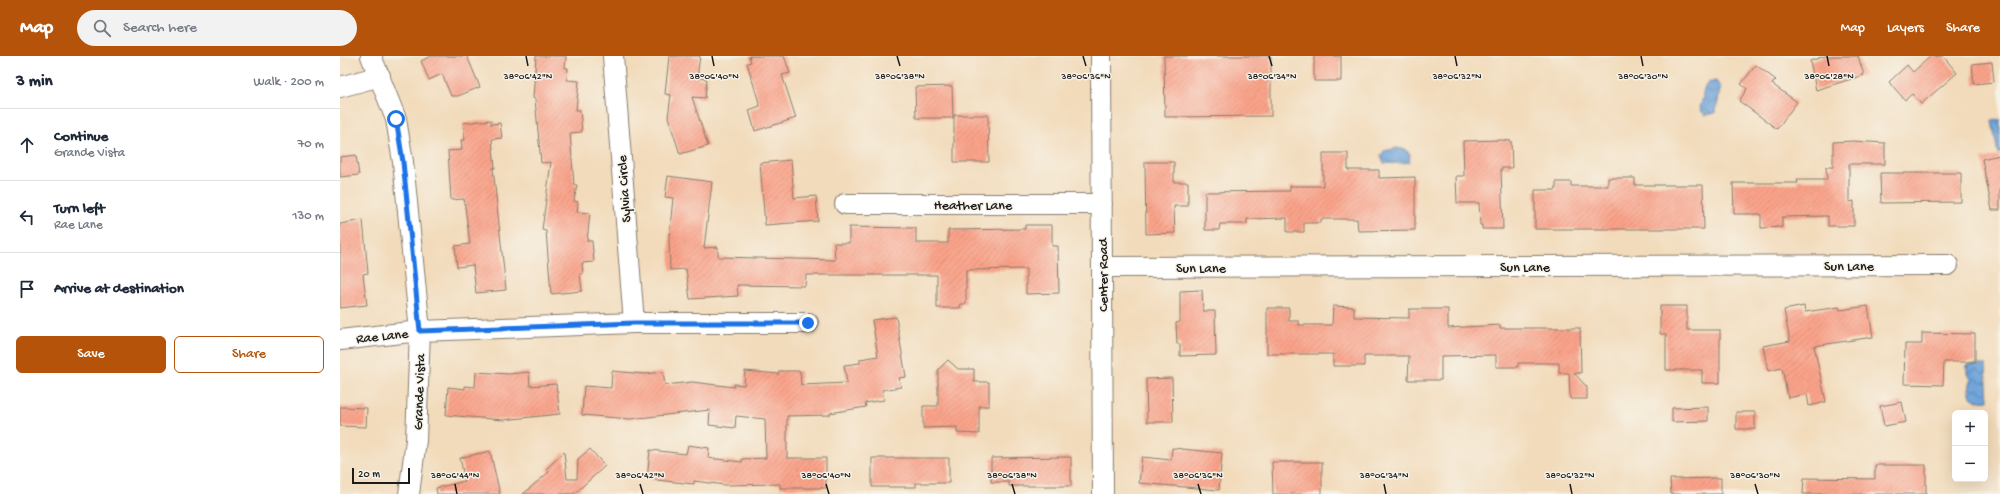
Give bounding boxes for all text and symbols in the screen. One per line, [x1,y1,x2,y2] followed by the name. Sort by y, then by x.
[77,10,357,46] search box
[20,17,53,40] text: Map
[91,17,113,39] icon: search
[123,19,197,37] text: Search here
[1841,20,1865,37] text: Map
[1887,20,1924,37] text: Layers
[1946,20,1980,37] text: Share
[503,71,553,83] text: 38°06'42"N
[688,71,739,83] text: 38°06'40"N
[874,71,925,83] text: 38°06'38"N
[1060,71,1111,83] text: 38°06'36"N
[1246,71,1297,83] text: 38°06'34"N
[1431,71,1482,83] text: 38°06'32"N
[1617,71,1668,83] text: 38°06'30"N
[1803,71,1854,83] text: 38°06'28"N
[16,72,53,92] text: 3 min
[253,75,324,90] text: Walk · 200 m
[387,110,405,128] route start
[54,128,108,146] text: Continue
[16,134,38,156] icon: ahead
[298,137,324,152] text: 70 m
[54,146,125,161] text: Grande Vista
[615,154,636,223] street label: Sylvia Circle
[934,198,1013,215] street label: Heather Lane
[54,200,105,218] text: Turn left
[16,206,38,228] icon: left
[292,209,324,224] text: 130 m
[54,218,103,233] text: Rae Lane
[1096,237,1113,312] street label: Center Road
[1824,259,1875,276] street label: Sun Lane
[1500,260,1551,277] street label: Sun Lane
[1176,261,1227,278] street label: Sun Lane
[16,278,38,300] icon: arrive
[54,280,184,298] text: Arrive at destination
[799,314,817,332] route end
[355,326,410,349] street label: Rae Lane
[16,336,166,373] button: Save
[174,336,324,373] button: Share
[411,352,430,431] street label: Grande Vista
[1952,410,1988,482] map controls
[1952,410,1988,446] button: +
[1952,446,1988,482] button: −
[352,466,410,485] scale bar
[358,469,380,481] text: 20 m
[430,470,480,482] text: 38°06'44"N
[615,470,665,482] text: 38°06'42"N
[800,470,851,482] text: 38°06'40"N
[986,470,1037,482] text: 38°06'38"N
[1172,470,1223,482] text: 38°06'36"N
[1358,470,1409,482] text: 38°06'34"N
[1544,470,1595,482] text: 38°06'32"N
[1729,470,1780,482] text: 38°06'30"N

